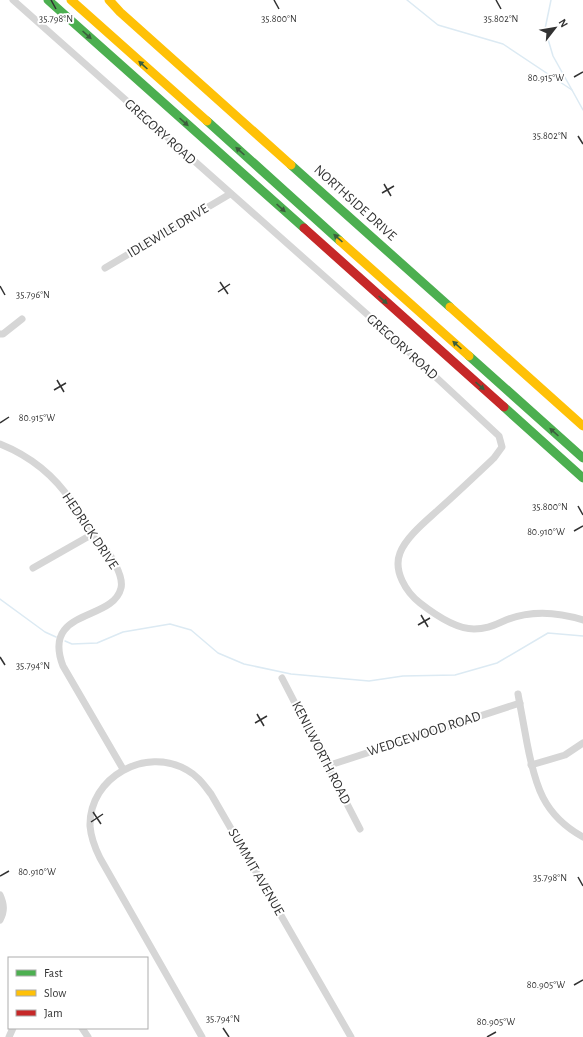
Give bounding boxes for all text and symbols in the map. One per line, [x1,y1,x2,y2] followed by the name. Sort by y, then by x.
[535,8,575,48] north arrow
[39,14,73,24] text: 35.798°N
[261,14,297,24] text: 35.800°N
[484,14,518,24] text: 35.802°N
[556,17,570,29] text: N
[82,31,92,40] one-way arrow
[138,60,149,69] one-way arrow
[528,73,564,83] text: 80.915°W
[122,97,198,167] street label: GREGORY ROAD
[179,117,190,126] one-way arrow
[533,131,567,141] text: 35.802°N
[235,147,246,156] one-way arrow
[311,163,399,244] street label: NORTHSIDE DRIVE
[125,201,211,261] street label: IDLEWILE DRIVE
[276,204,286,213] one-way arrow
[332,233,343,242] one-way arrow
[16,290,50,300] text: 35.796°N
[378,295,388,304] one-way arrow
[364,312,440,382] street label: GREGORY ROAD
[452,340,462,350] one-way arrow
[475,382,485,391] one-way arrow
[19,413,55,423] text: 80.915°W
[549,427,559,437] one-way arrow
[59,490,121,572] street label: HEDRICK DRIVE
[532,502,568,512] text: 35.800°N
[527,527,565,537] text: 80.910°W
[16,661,50,671] text: 35.794°N
[289,699,353,807] street label: KENILWORTH ROAD
[366,709,482,759] street label: WEDGEWOOD ROAD
[226,826,287,918] street label: SUMMIT AVENUE
[18,867,56,877] text: 80.910°W
[533,873,567,883] text: 35.798°N
[8,957,148,1029] legend
[44,967,63,979] text: Fast
[527,980,565,990] text: 80.905°W
[44,987,66,999] text: Slow
[44,1007,63,1019] text: Jam
[206,1014,240,1024] text: 35.794°N
[477,1017,515,1027] text: 80.905°W

